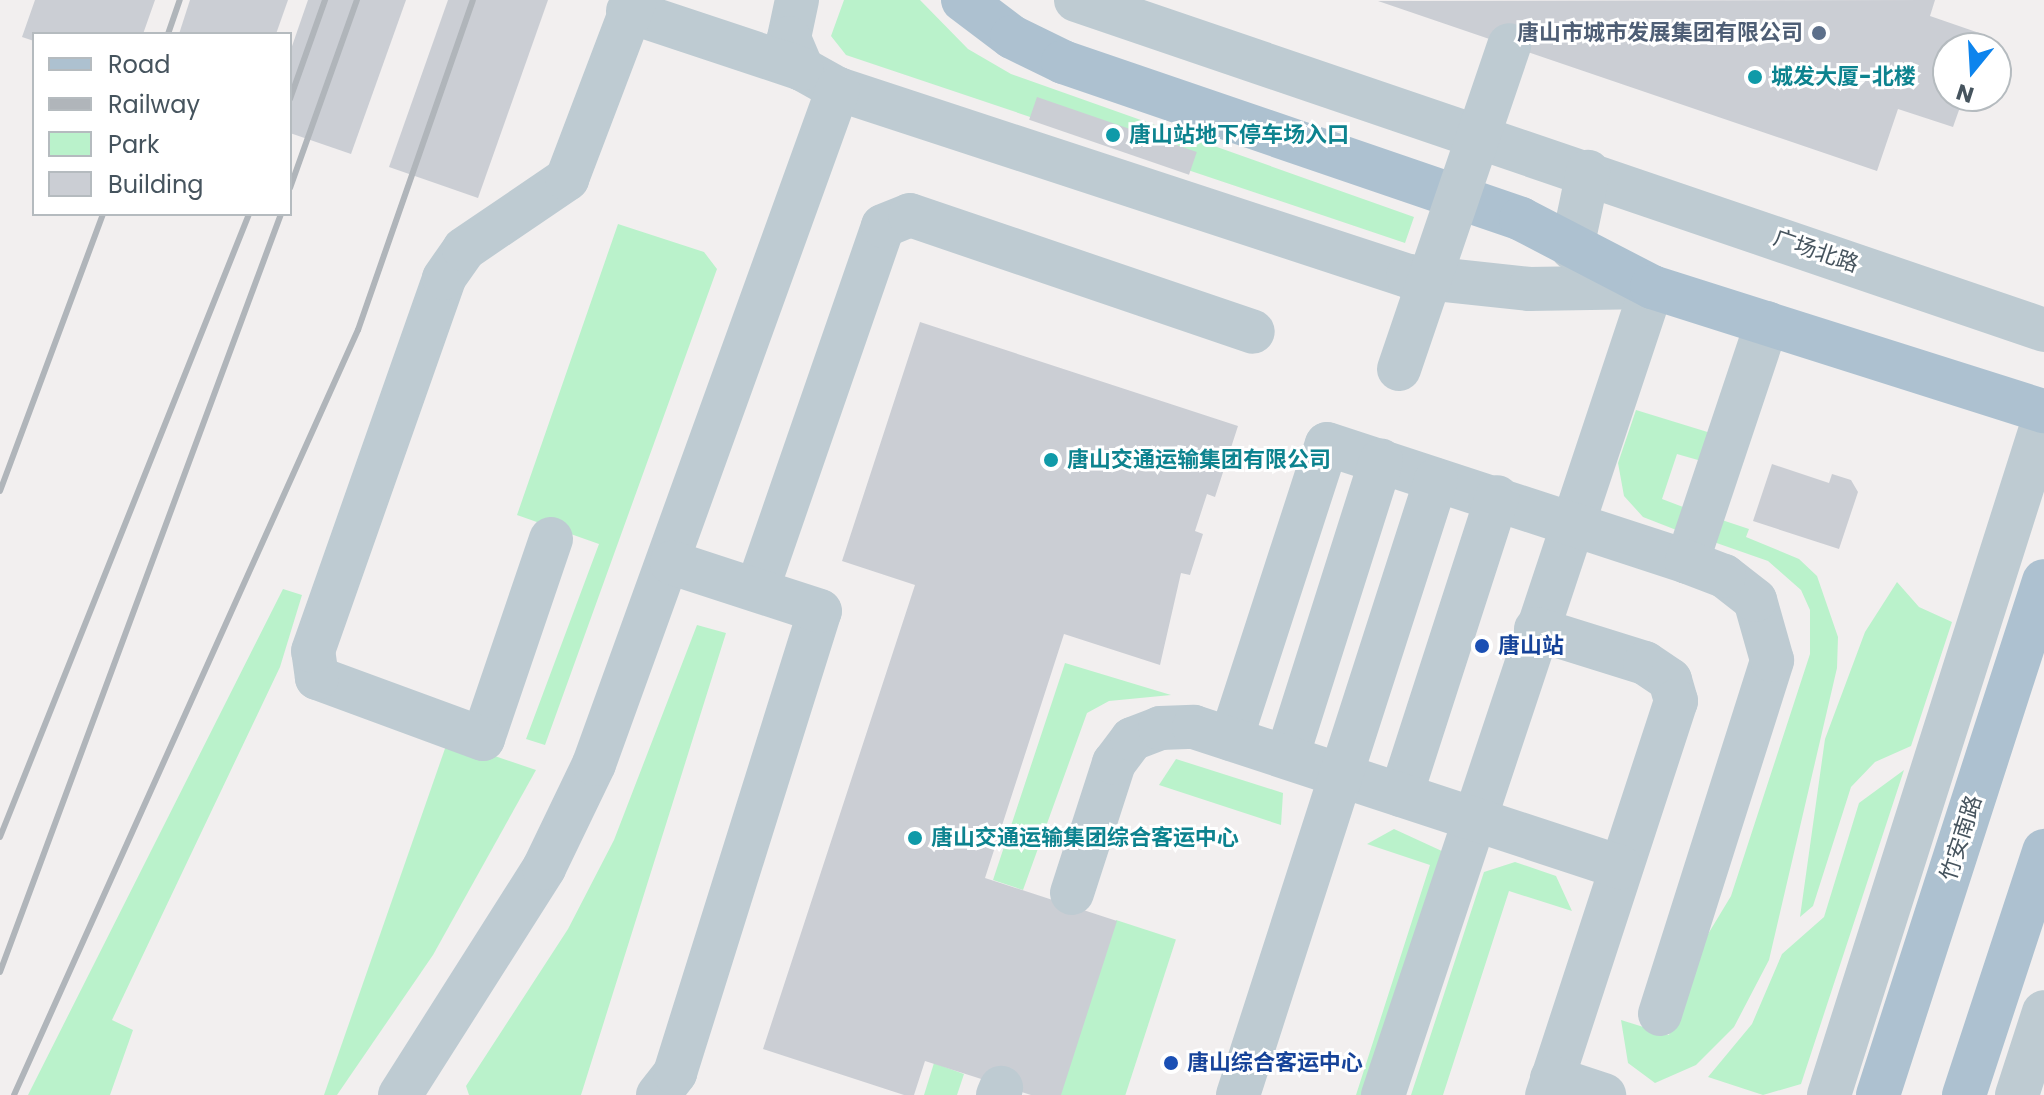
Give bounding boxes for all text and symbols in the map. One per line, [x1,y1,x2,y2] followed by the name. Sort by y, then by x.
[1517,20,1803,46] place label: 唐山市城市发展集团有限公司
[1810,24,1828,42] marker: 唐山市城市发展集团有限公司
[32,32,292,216] legend
[1932,32,2012,112] north arrow
[108,48,170,81] text: Road
[1771,64,1916,90] place label: 城发大厦-北楼
[1746,68,1764,86] marker: 城发大厦-北楼
[1952,76,1978,111] text: N
[108,88,200,121] text: Railway
[1129,122,1349,148] place label: 唐山站地下停车场入口
[1104,126,1122,144] marker: 唐山站地下停车场入口
[108,128,159,161] text: Park
[108,168,204,201] text: Building
[1770,224,1862,278] street label: 广场北路
[1067,447,1331,473] place label: 唐山交通运输集团有限公司
[1042,451,1060,469] marker: 唐山交通运输集团有限公司
[1498,633,1564,659] place label: 唐山站
[1473,637,1491,655] marker: 唐山站
[1935,792,1987,884] street label: 竹安南路
[931,825,1239,851] place label: 唐山交通运输集团综合客运中心
[906,829,924,847] marker: 唐山交通运输集团综合客运中心
[1187,1050,1363,1076] place label: 唐山综合客运中心
[1162,1054,1180,1072] marker: 唐山综合客运中心

